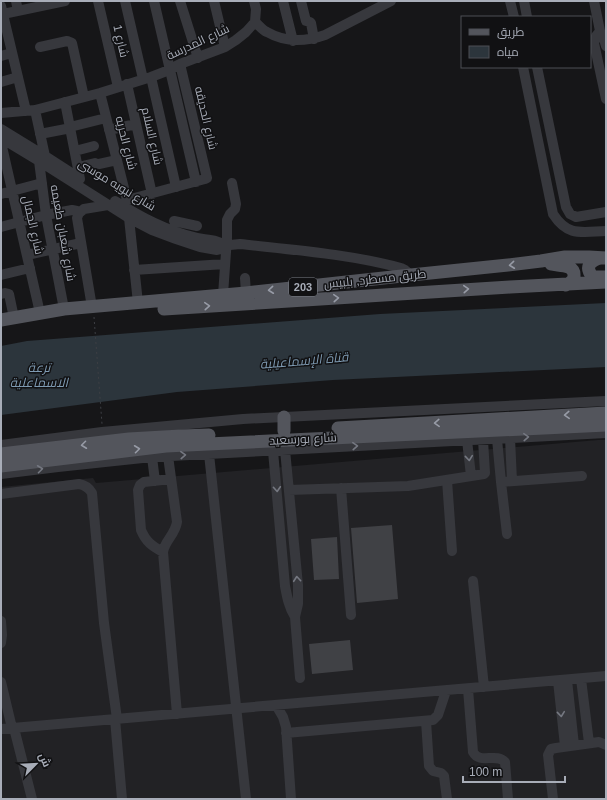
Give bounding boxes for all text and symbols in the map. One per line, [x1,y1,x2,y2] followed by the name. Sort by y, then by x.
[461,16,591,68] legend
[164,21,232,64] street label: شارع المدرسة
[109,23,132,59] street label: شارع 1
[497,25,525,39] text: طريق
[497,45,519,59] text: مياه
[191,85,220,151] street label: شارع الحديقه
[138,106,165,167] street label: شارع السلام
[112,115,139,172] street label: شارع الحريه
[75,156,158,214] street label: شارع نبويه موسى
[47,184,78,283] street label: شارع شعبان طعيمه
[18,194,47,256] street label: شارع الجمال
[509,260,515,269] one-way arrow
[323,267,427,291] street label: طريق مسطرد, بلبيس
[289,278,317,296] road number: 203
[268,285,274,294] one-way arrow
[463,285,469,294] one-way arrow
[333,293,339,302] one-way arrow
[204,302,210,311] one-way arrow
[259,349,350,373] water label: قناة الإسماعيلية
[10,360,70,390] water label: ترعة الاسماعلية
[564,411,570,420] one-way arrow
[434,418,440,427] one-way arrow
[269,430,337,449] street label: شارع بورسعيد
[523,433,530,442] one-way arrow
[81,440,87,449] one-way arrow
[352,442,358,451] one-way arrow
[134,445,140,454] one-way arrow
[180,451,186,460] one-way arrow
[464,455,473,461] one-way arrow
[37,465,43,474] one-way arrow
[272,486,281,492] one-way arrow
[293,576,302,582] one-way arrow
[557,711,566,717] one-way arrow
[16,744,56,784] north arrow
[36,751,53,769] text: ش
[463,758,565,784] scale bar
[469,765,502,779] text: 100 m

